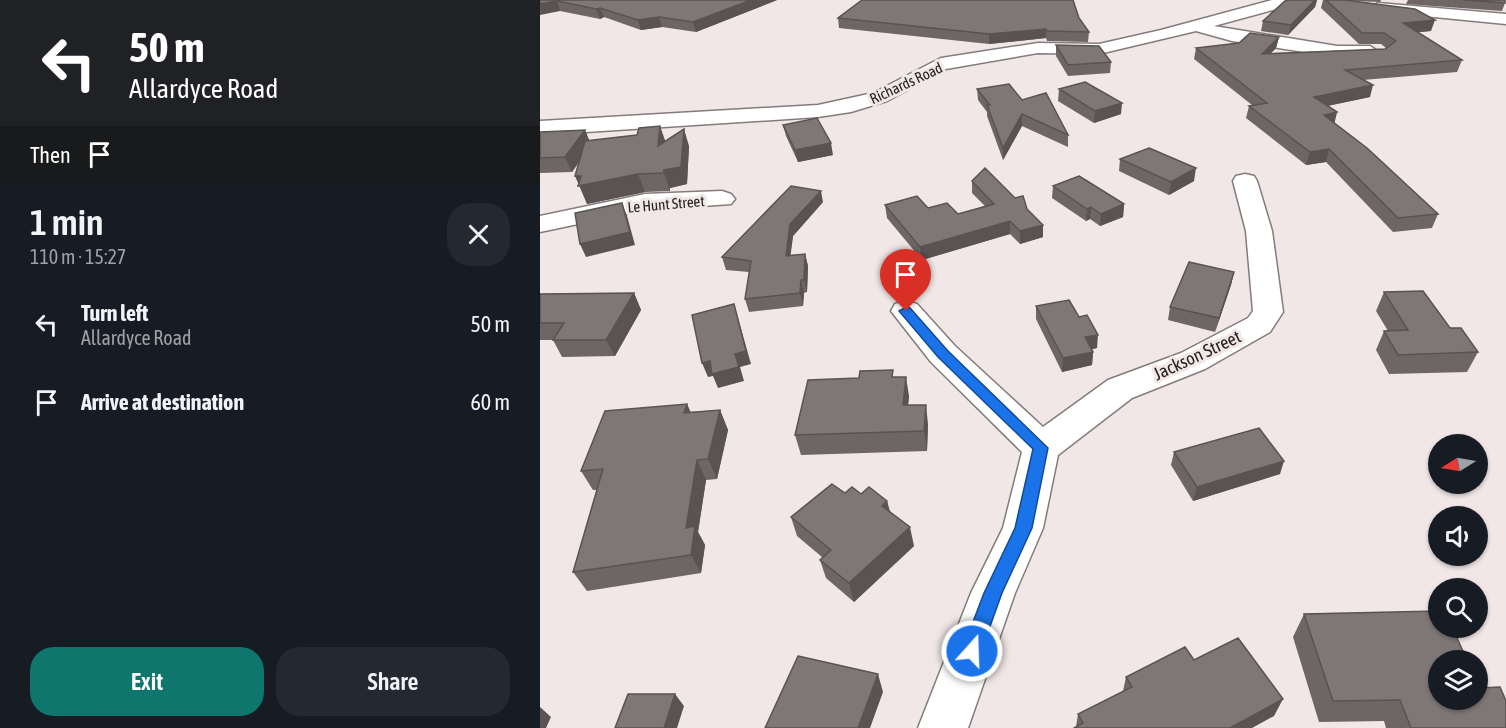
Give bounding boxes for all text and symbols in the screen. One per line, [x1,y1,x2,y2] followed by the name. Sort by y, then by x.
[129,23,204,71] text: 50 m
[30,24,108,102] icon: left
[867,59,945,107] street label: Richards Road
[129,73,278,104] text: Allardyce Road
[83,138,116,171] icon: arrive
[30,142,71,168] text: Then
[627,192,705,216] street label: Le Hunt Street
[30,201,104,243] text: 1 min
[447,203,510,266] button: close
[30,245,126,268] text: 110 m · 15:27
[880,249,931,311] pin
[889,258,922,291] icon: arrive
[81,300,148,326] text: Turn left
[30,308,63,341] icon: left
[470,311,510,337] text: 50 m
[81,326,192,349] text: Allardyce Road
[1150,326,1244,384] street label: Jackson Street
[30,386,63,419] icon: arrive
[81,389,244,415] text: Arrive at destination
[470,389,510,415] text: 60 m
[1428,434,1488,494] north arrow
[1428,434,1488,710] map controls
[1428,506,1488,566] button: sound
[1428,578,1488,638] button: search
[940,619,1004,683] position arrow
[30,647,264,716] button: Exit
[276,647,510,716] button: Share
[1428,650,1488,710] button: layers

